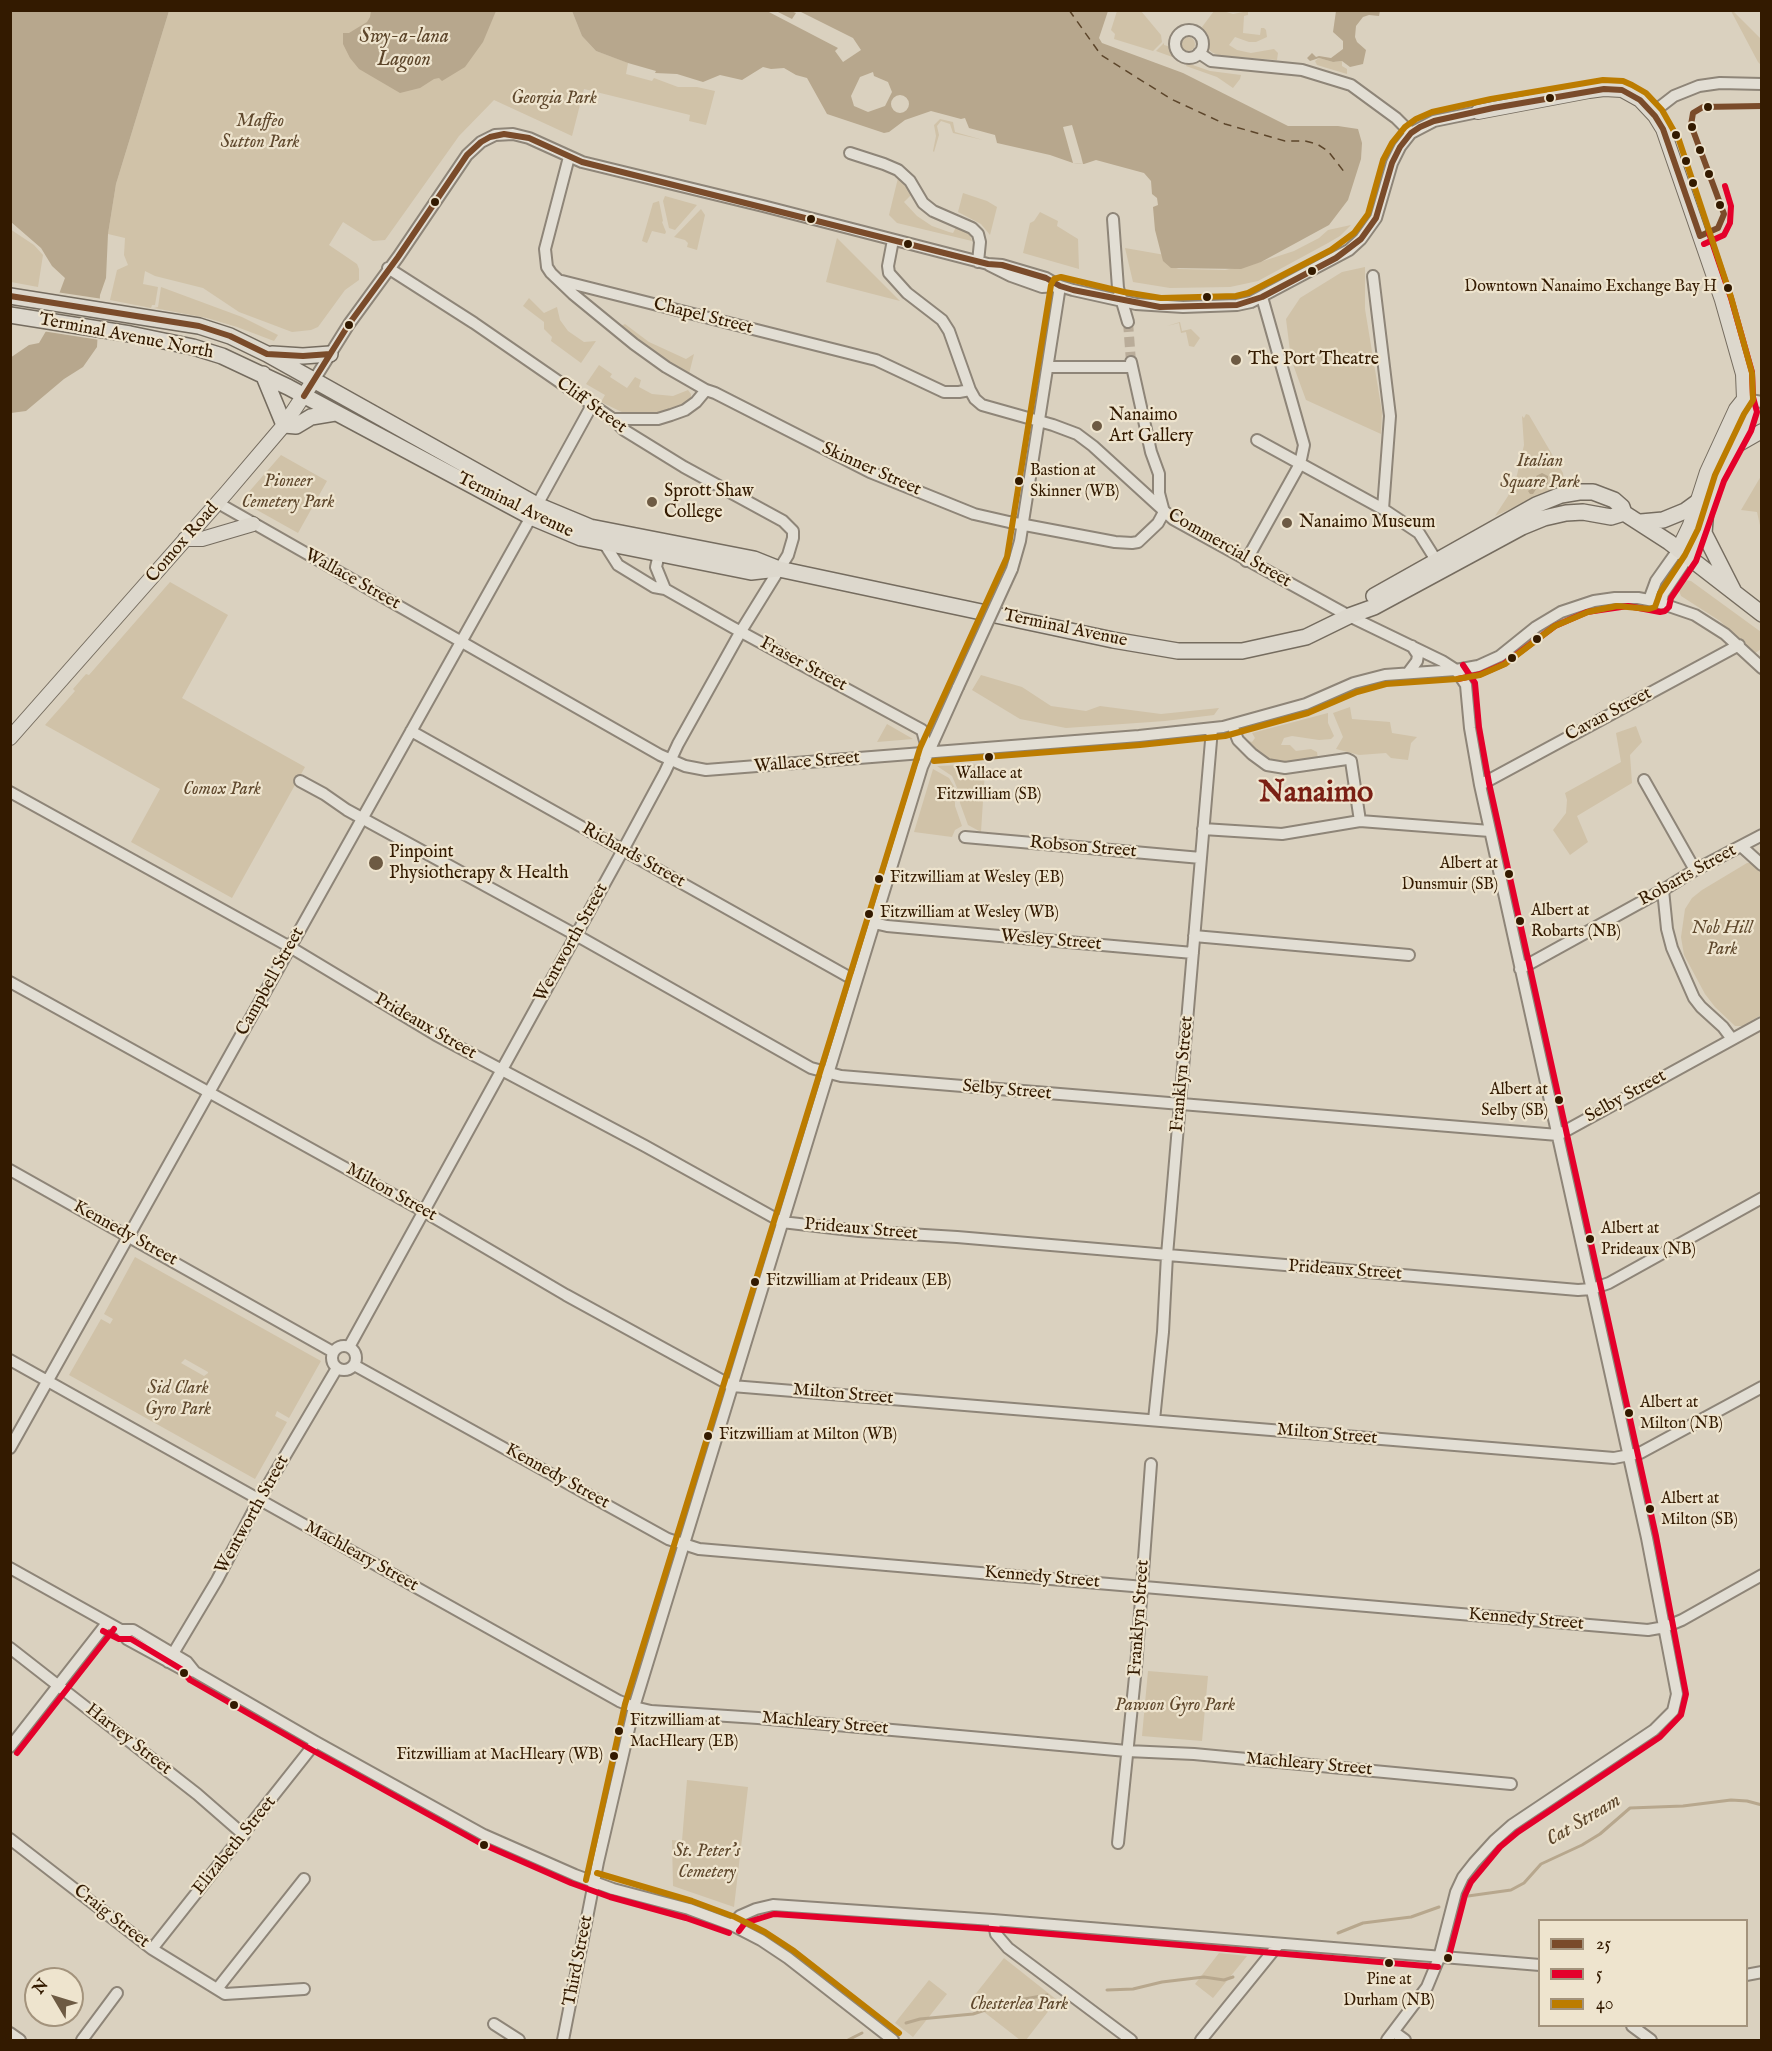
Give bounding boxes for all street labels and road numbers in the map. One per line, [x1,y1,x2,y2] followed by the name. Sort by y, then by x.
[651,294,755,340] street label: Chapel Street
[37,309,215,365] street label: Terminal Avenue North
[551,373,631,439] street label: Cliff Street
[818,439,924,501] street label: Skinner Street
[453,469,577,543] street label: Terminal Avenue
[142,498,224,588] street label: Comox Road
[1163,505,1295,593] street label: Commercial Street
[300,545,404,615] street label: Wallace Street
[1001,605,1129,653] street label: Terminal Avenue
[756,633,850,697] street label: Fraser Street
[1562,683,1656,747] street label: Cavan Street
[753,748,861,778] street label: Wallace Street
[578,819,688,893] street label: Richards Street
[1029,833,1137,863] street label: Robson Street
[1635,840,1741,912] street label: Robarts Street
[530,880,614,1006] street label: Wentworth Street
[232,924,310,1040] street label: Campbell Street
[1000,926,1102,956] street label: Wesley Street
[370,989,480,1065] street label: Prideaux Street
[1167,1015,1199,1133] street label: Franklyn Street
[1582,1066,1670,1128] street label: Selby Street
[962,1076,1052,1106] street label: Selby Street
[342,1159,440,1227] street label: Milton Street
[69,1196,181,1272] street label: Kennedy Street
[803,1214,919,1246] street label: Prideaux Street
[1287,1256,1403,1286] street label: Prideaux Street
[792,1380,894,1410] street label: Milton Street
[1276,1420,1378,1450] street label: Milton Street
[501,1439,613,1515] street label: Kennedy Street
[211,1452,295,1578] street label: Wentworth Street
[300,1517,422,1597] street label: Machleary Street
[1125,1559,1155,1677] street label: Franklyn Street
[983,1562,1101,1594] street label: Kennedy Street
[1467,1604,1585,1636] street label: Kennedy Street
[81,1700,175,1780] street label: Harvey Street
[761,1708,889,1740] street label: Machleary Street
[1245,1749,1373,1781] street label: Machleary Street
[189,1792,281,1900] street label: Elizabeth Street
[69,1881,153,1953] street label: Craig Street
[560,1914,598,2008] street label: Third Street

